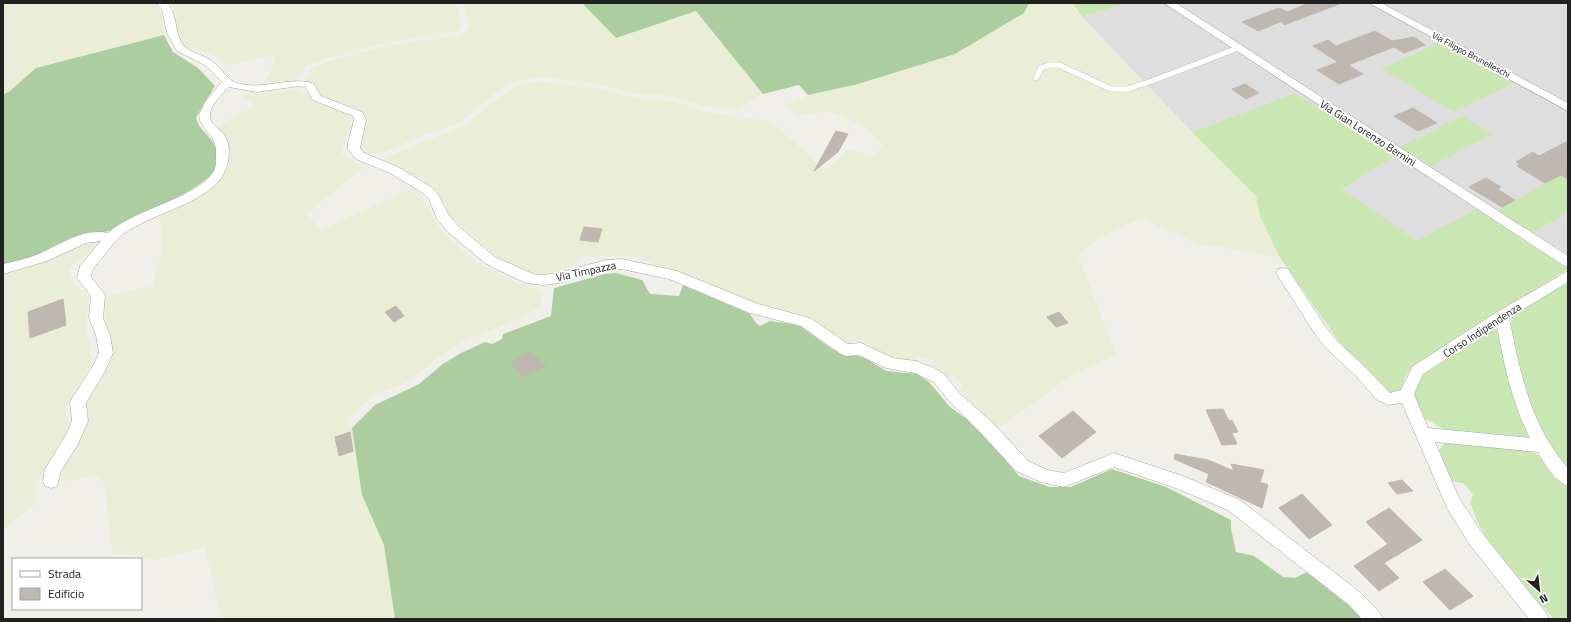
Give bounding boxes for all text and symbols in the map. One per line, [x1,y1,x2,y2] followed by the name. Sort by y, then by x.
[1430,28,1513,81] street label: Via Filippo Brunelleschi
[1317,96,1419,170] street label: Via Gian Lorenzo Bernini
[555,257,618,285] street label: Via Timpazza
[1440,298,1525,361] street label: Corso Indipendenza
[12,558,142,610] legend
[48,564,81,583] text: Strada
[1519,570,1559,610] north arrow
[48,584,84,603] text: Edificio
[1537,590,1551,608] text: N

